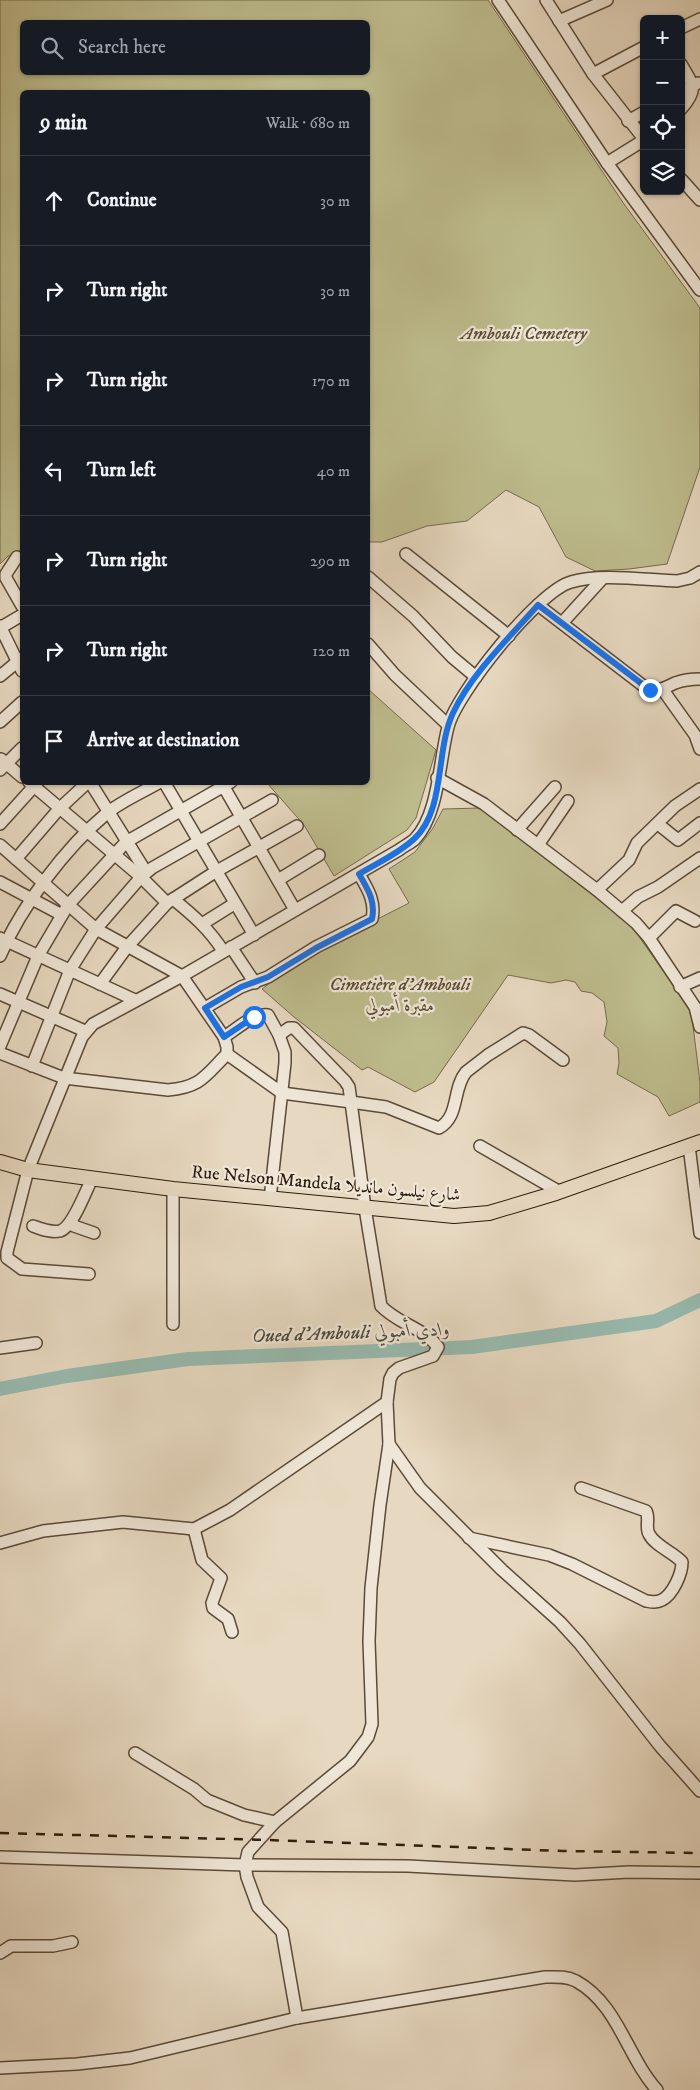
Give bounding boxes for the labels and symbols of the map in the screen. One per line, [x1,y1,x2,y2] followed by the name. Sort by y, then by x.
[459,323,588,345] park label: Ambouli Cemetery
[639,679,662,702] route end
[329,974,472,1020] park label: Cimetière d'Ambouli مقبرة أمبولي
[243,1006,266,1029] route start
[190,1161,461,1210] street label: Rue Nelson Mandela شارع نيلسون مانديلا
[251,1316,451,1351] water label: Oued d'Ambouli وادي أمبولي

